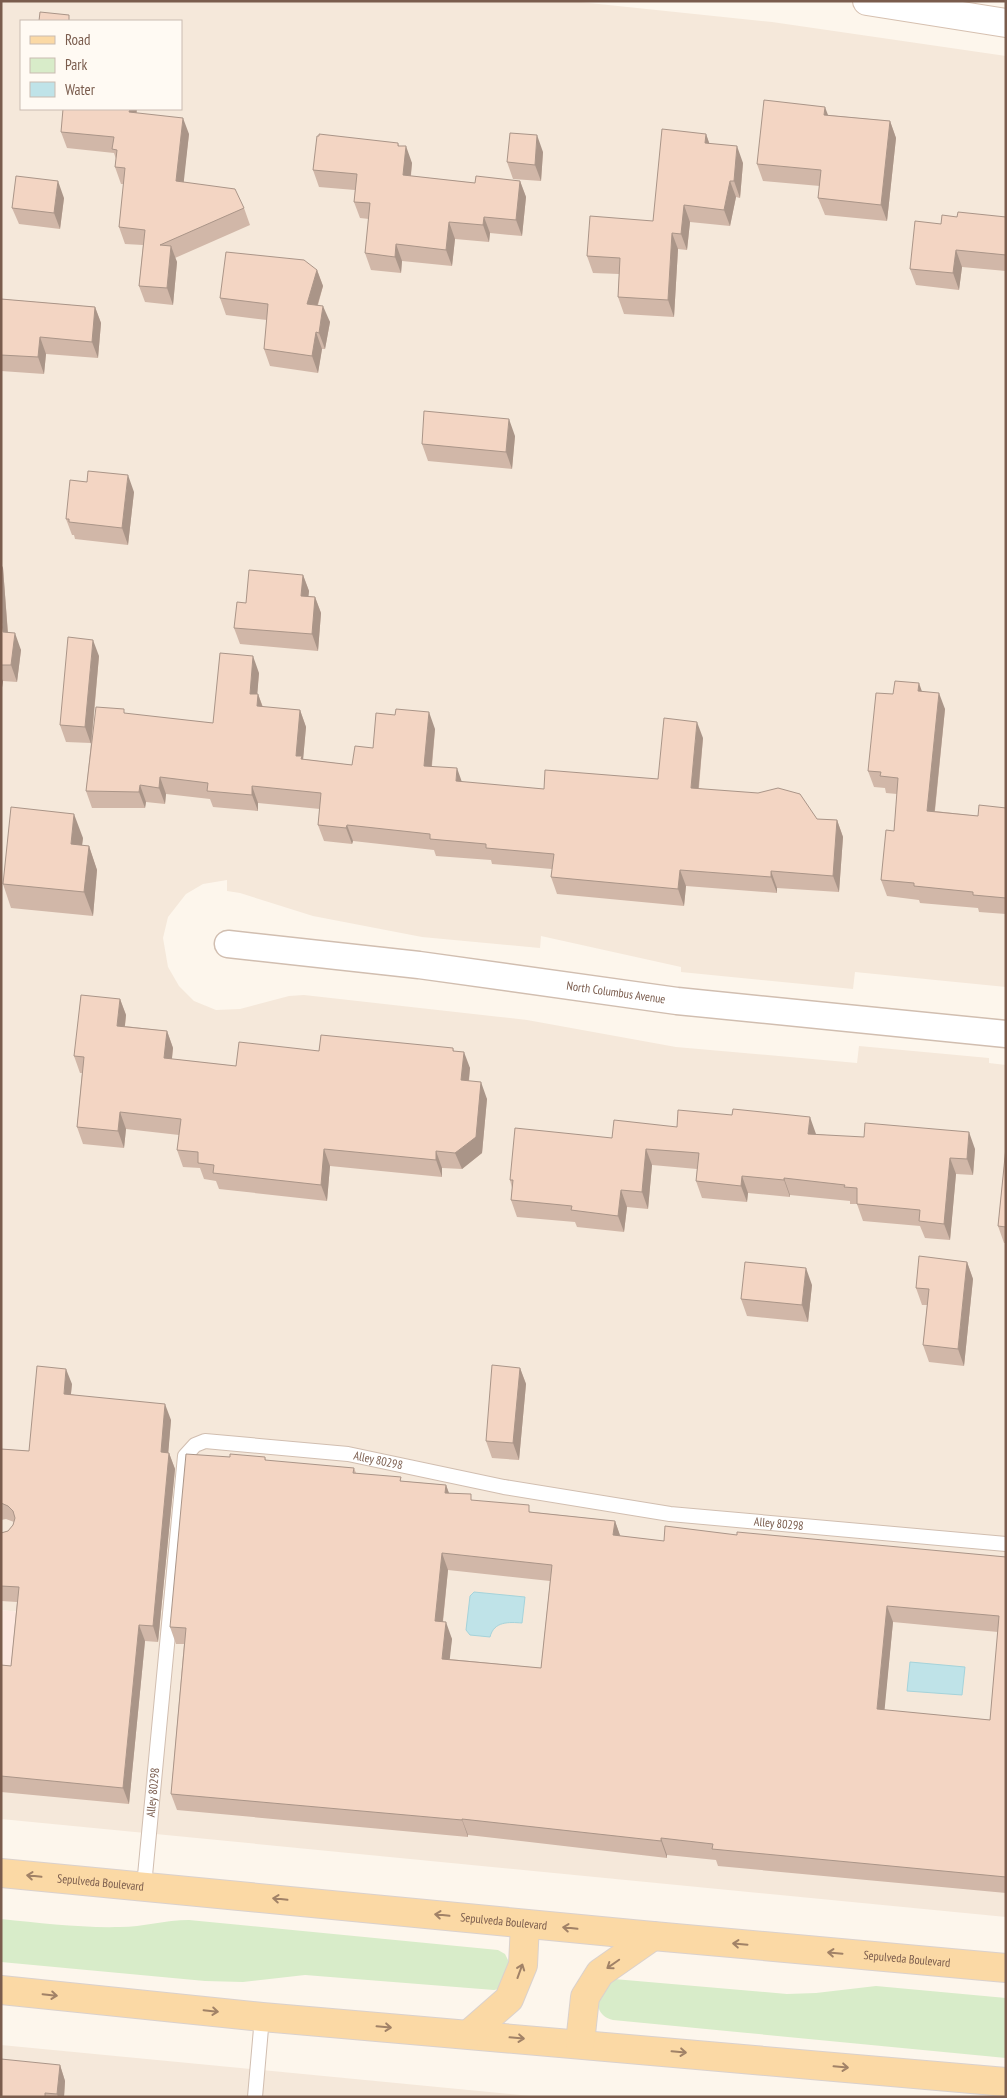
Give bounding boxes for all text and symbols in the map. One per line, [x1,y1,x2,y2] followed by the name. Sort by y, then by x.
[20,20,182,110] legend
[65,30,91,49] text: Road
[65,55,87,74] text: Park
[65,80,96,99] text: Water
[566,978,666,1006] street label: North Columbus Avenue
[352,1447,404,1472] street label: Alley 80298
[753,1514,804,1533] street label: Alley 80298
[143,1767,162,1818] street label: Alley 80298
[56,1870,145,1894] street label: Sepulveda Boulevard
[26,1871,42,1881] one-way arrow
[273,1894,289,1904] one-way arrow
[460,1909,548,1933] street label: Sepulveda Boulevard
[434,1910,450,1920] one-way arrow
[562,1923,578,1933] one-way arrow
[732,1939,748,1949] one-way arrow
[863,1947,951,1970] street label: Sepulveda Boulevard
[827,1948,843,1957] one-way arrow
[606,1959,620,1969] one-way arrow
[516,1963,525,1979] one-way arrow
[41,1990,57,2000] one-way arrow
[203,2007,219,2016] one-way arrow
[376,2022,392,2032] one-way arrow
[509,2033,525,2043] one-way arrow
[671,2048,687,2057] one-way arrow
[833,2062,849,2072] one-way arrow

